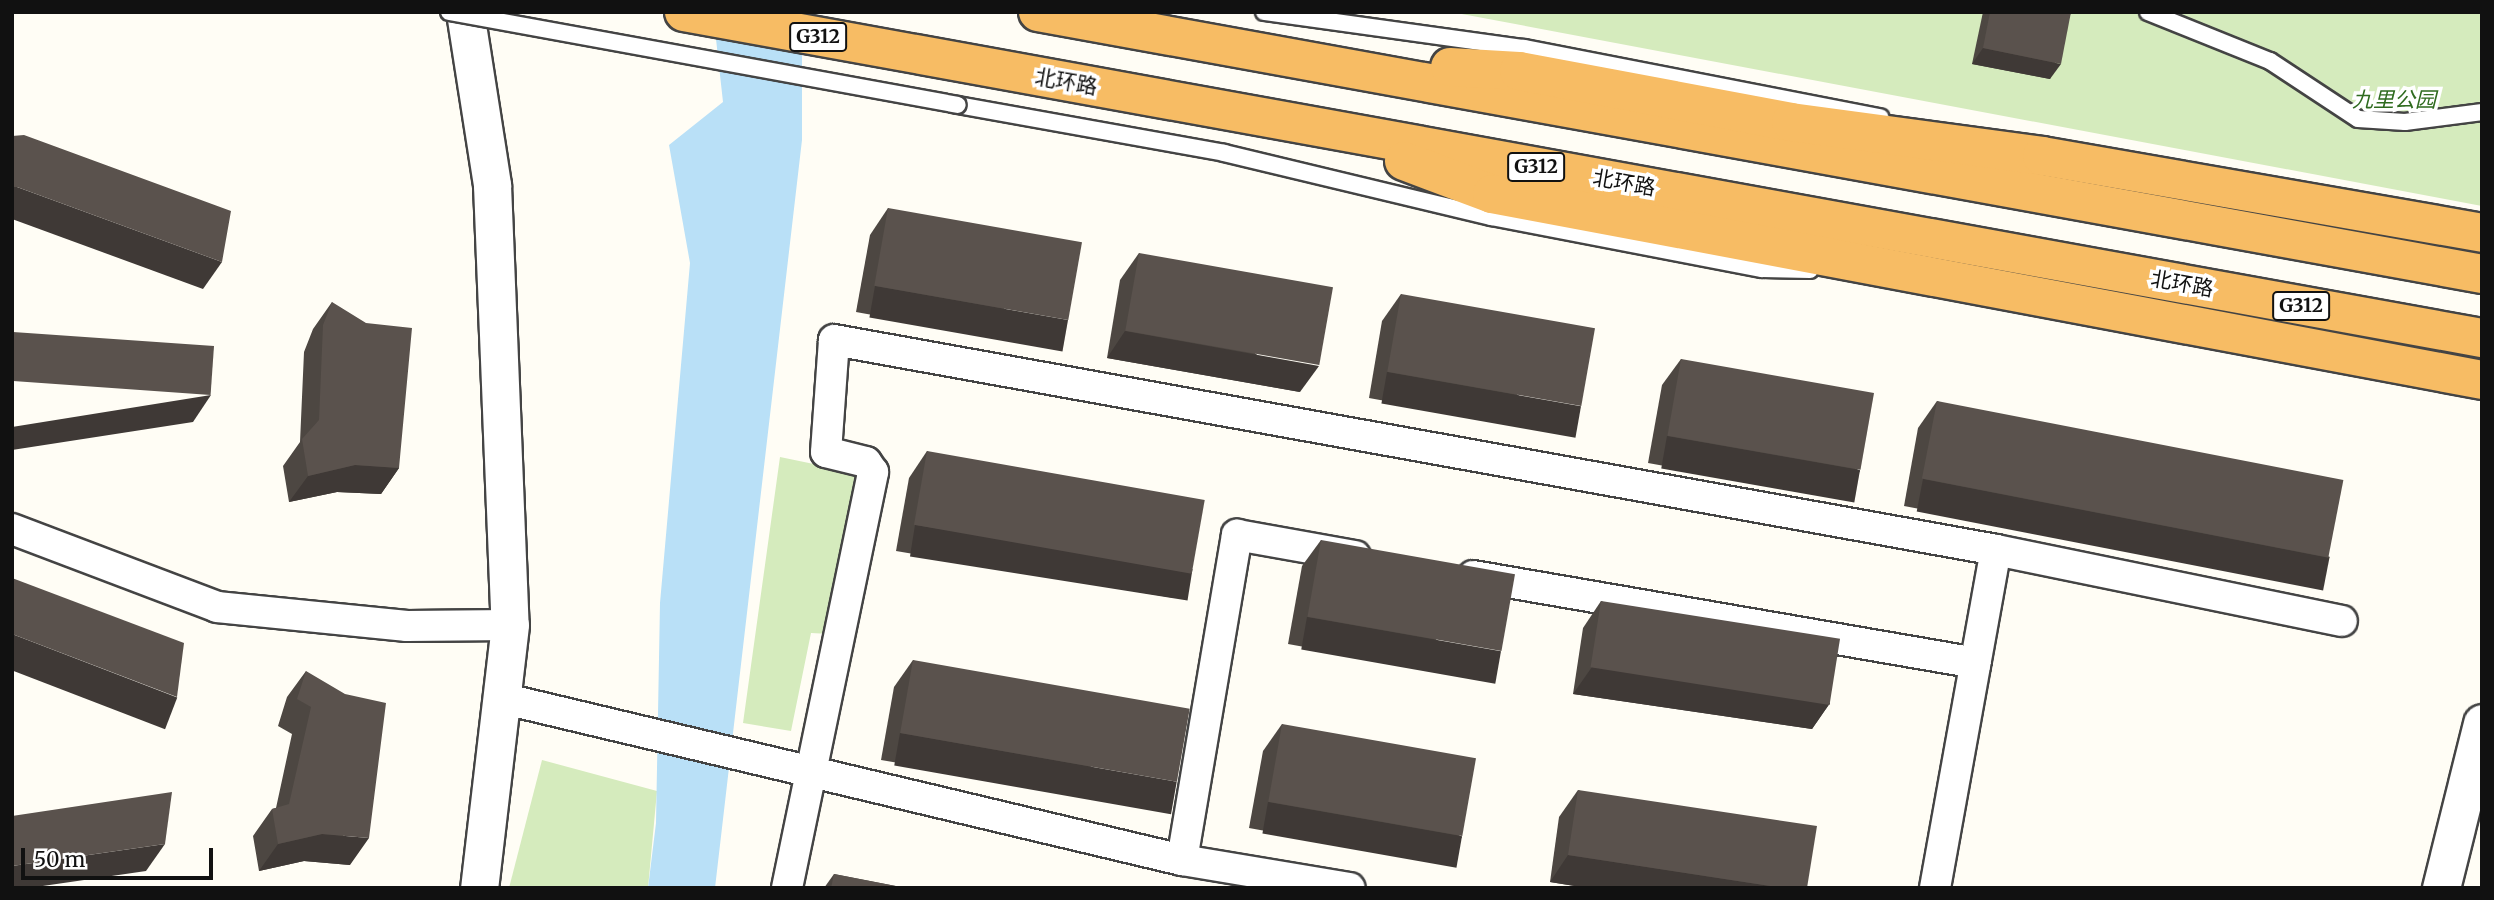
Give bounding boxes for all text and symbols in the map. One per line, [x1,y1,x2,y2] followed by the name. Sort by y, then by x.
[788,22,848,52] road number: G312
[1033,64,1099,100] street label: 北环路
[2352,87,2436,113] park label: 九里公园
[1506,152,1566,182] road number: G312
[1591,165,1657,201] street label: 北环路
[2149,266,2215,302] street label: 北环路
[2271,290,2331,322] road number: G312
[24,834,217,878] scale bar
[34,846,85,873] text: 50 m

